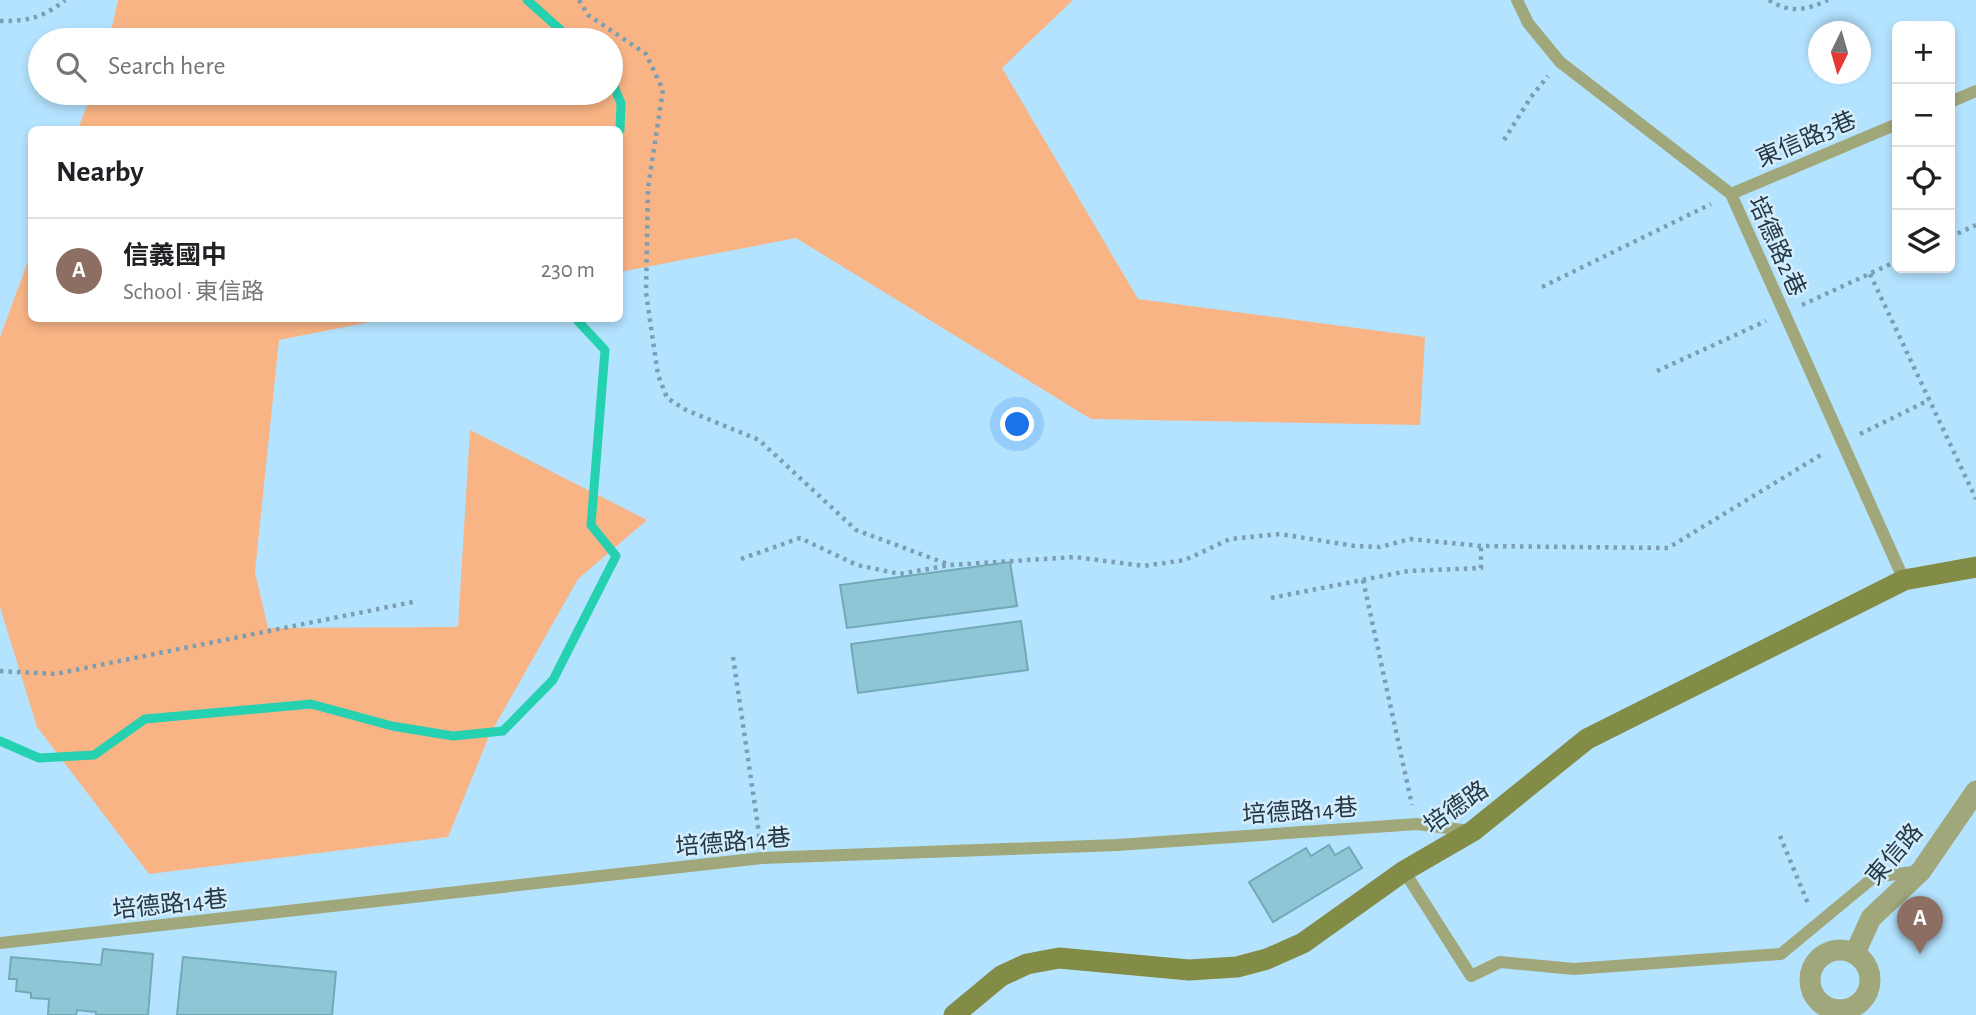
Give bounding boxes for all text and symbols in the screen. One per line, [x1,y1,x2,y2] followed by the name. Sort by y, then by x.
[1808,21,1871,84] north arrow
[1892,21,1955,273] map controls
[1892,21,1955,84] button: +
[28,28,623,105] search box
[52,48,90,86] icon: search
[108,53,226,79] text: Search here
[1892,84,1955,147] button: −
[1752,106,1860,172] street label: 東信路3巷
[1892,147,1955,210] button: locate
[56,157,144,187] text: Nearby
[1743,192,1811,300] street label: 培德路2巷
[1892,210,1955,273] button: layers
[123,243,227,269] text: 信義國中
[72,259,86,282] text: A
[541,259,595,282] text: 230 m
[123,281,264,304] text: School · 東信路
[1000,407,1034,441] your location
[1419,776,1493,838] street label: 培德路
[1241,794,1359,828] street label: 培德路14巷
[1861,818,1927,890] street label: 東信路
[674,824,792,860] street label: 培德路14巷
[111,885,229,923] street label: 培德路14巷
[1897,896,1943,954] pin: A

